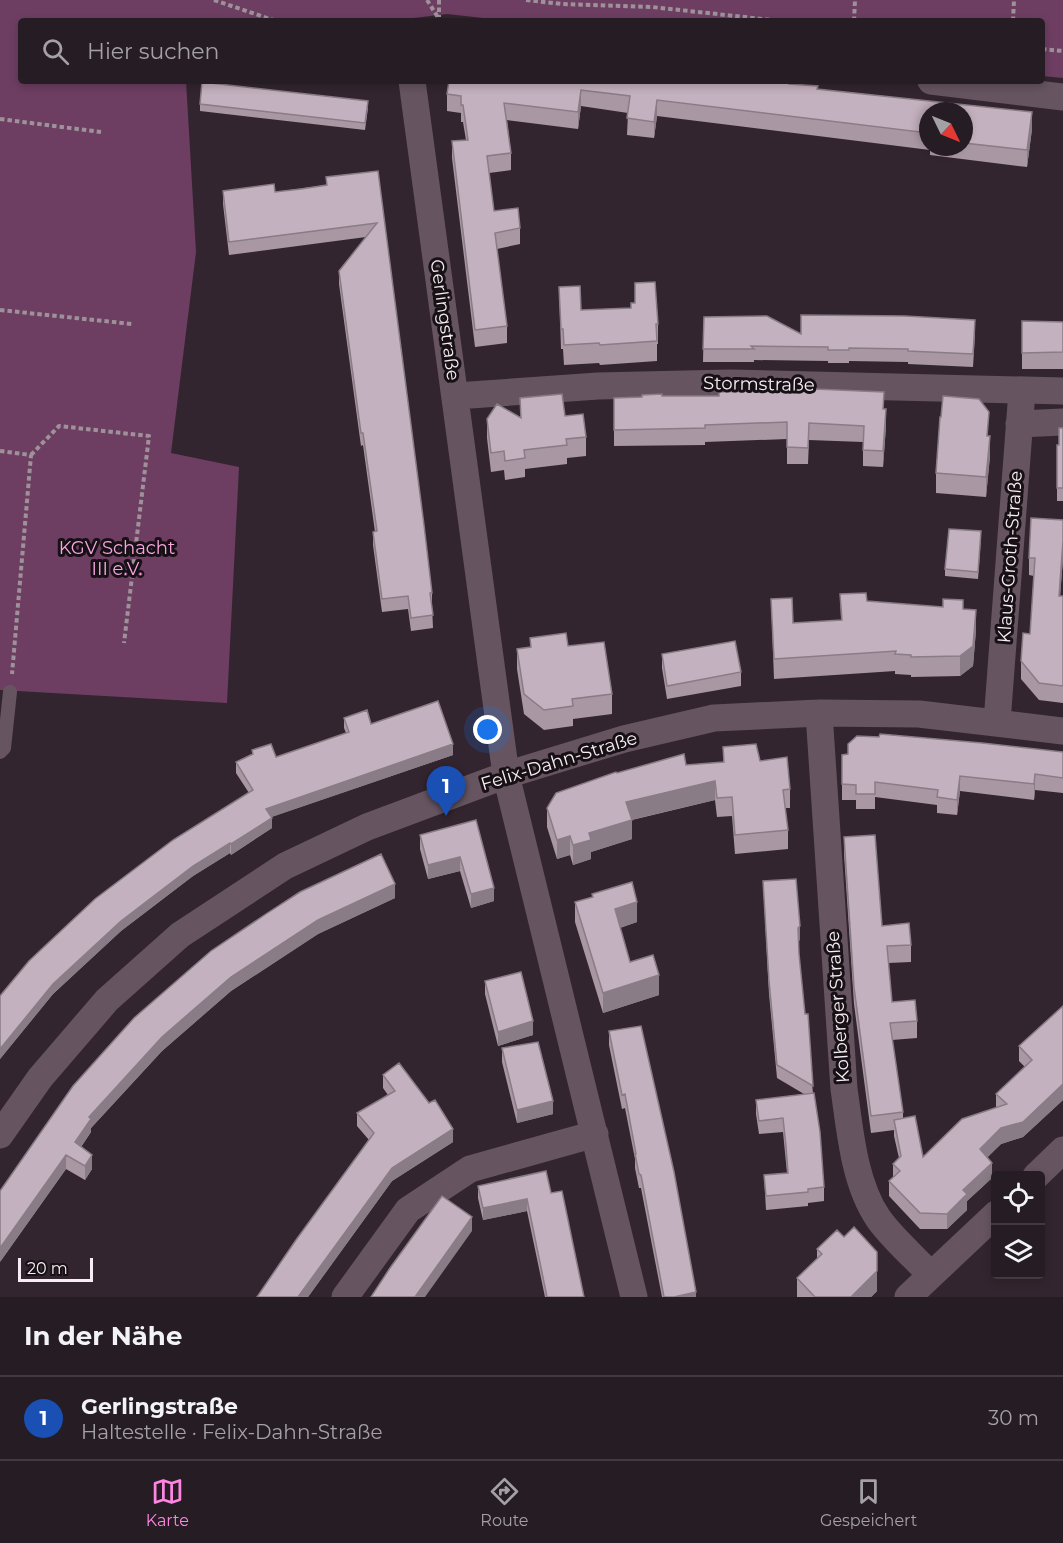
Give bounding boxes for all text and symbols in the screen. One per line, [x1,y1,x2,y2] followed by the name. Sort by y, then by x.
[18,18,1045,84] search box
[39,35,72,68] icon: search
[87,38,219,65] text: Hier suchen
[919,102,973,156] north arrow
[426,258,464,382] street label: Gerlingstraße
[703,372,815,396] street label: Stormstraße
[993,470,1027,644] street label: Klaus-Groth-Straße
[59,537,175,580] park label: KGV Schacht III e.V.
[473,715,502,744] your location
[478,727,640,795] street label: Felix-Dahn-Straße
[426,766,466,816] pin: 1
[822,930,854,1084] street label: Kolberger Straße
[991,1171,1045,1279] map controls
[991,1171,1045,1225] button: locate
[991,1225,1045,1279] button: layers
[18,1255,93,1282] scale bar
[27,1259,68,1278] text: 20 m
[24,1320,182,1352] text: In der Nähe
[81,1393,238,1420] text: Gerlingstraße
[40,1406,47,1430] text: 1
[988,1406,1039,1430] text: 30 m
[81,1420,383,1444] text: Haltestelle · Felix-Dahn-Straße
[146,1475,189,1530] tab: Karte
[480,1475,529,1530] tab: Route
[820,1475,917,1530] tab: Gespeichert

